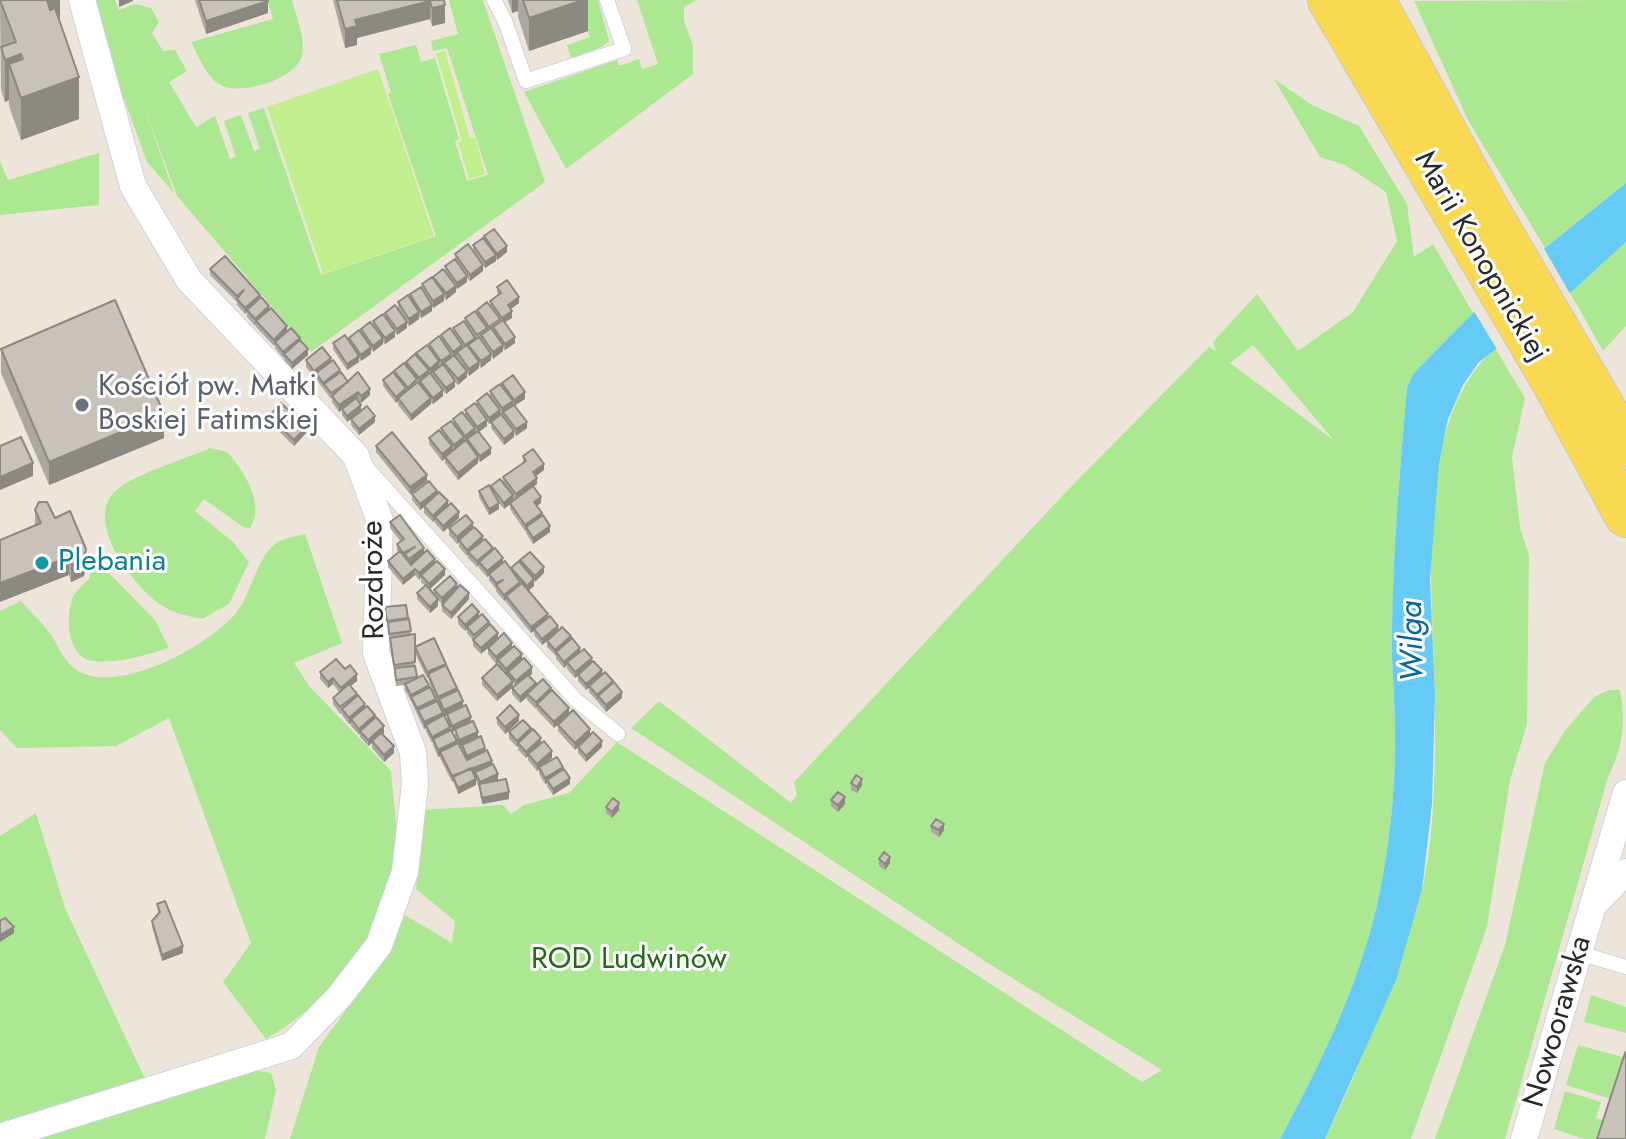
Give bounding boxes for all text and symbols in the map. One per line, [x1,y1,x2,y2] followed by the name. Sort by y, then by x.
[1405,145,1555,369] street label: Marii Konopnickiej
[98,370,319,440] place label: Kościół pw. Matki Boskiej Fatimskiej
[73,396,91,414] marker: Kościół pw. Matki Boskiej Fatimskiej
[356,520,394,640] street label: Rozdroże
[58,545,166,581] place label: Plebania
[33,554,51,572] marker: Plebania
[1394,600,1434,682] water label: Wilga
[1517,932,1601,1112] street label: Nowoorawska
[531,943,727,979] park label: ROD Ludwinów

